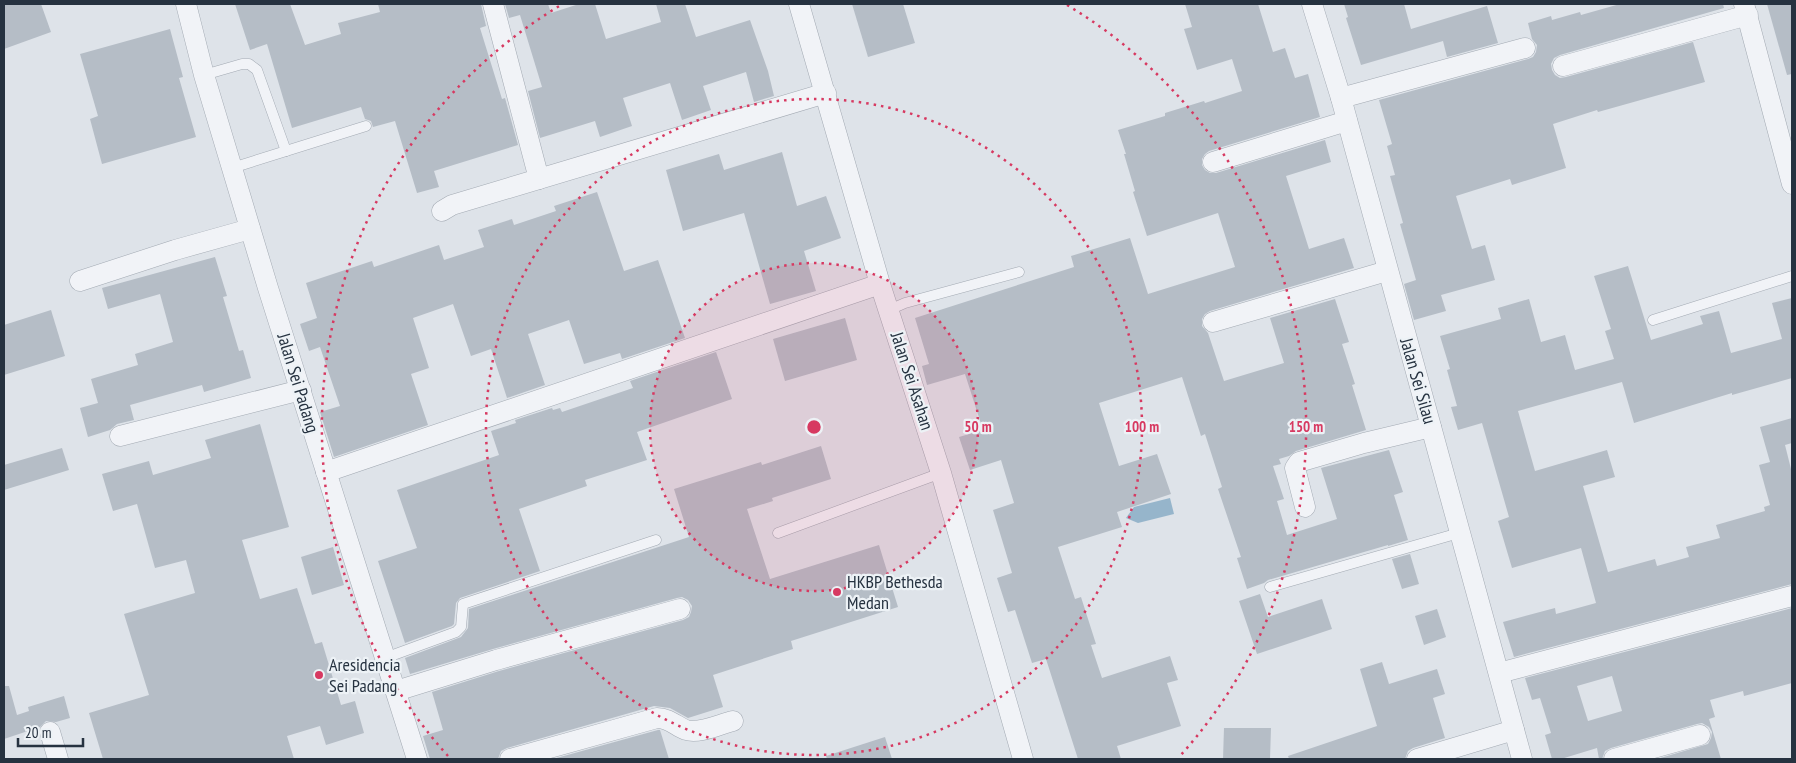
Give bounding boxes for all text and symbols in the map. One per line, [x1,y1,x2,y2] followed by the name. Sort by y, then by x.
[885,328,939,433] street label: Jalan Sei Asahan
[272,329,325,435] street label: Jalan Sei Padang
[1395,334,1442,426] street label: Jalan Sei Silau
[964,417,992,436] text: 50 m
[1125,417,1159,436] text: 100 m
[1289,417,1323,436] text: 150 m
[805,418,823,436] centre of rings
[847,570,943,614] place label: HKBP Bethesda Medan
[831,586,843,598] marker: HKBP Bethesda Medan
[329,653,401,697] place label: Aresidencia Sei Padang
[313,669,325,681] marker: Aresidencia Sei Padang
[18,716,82,748] scale bar
[25,723,51,742] text: 20 m

